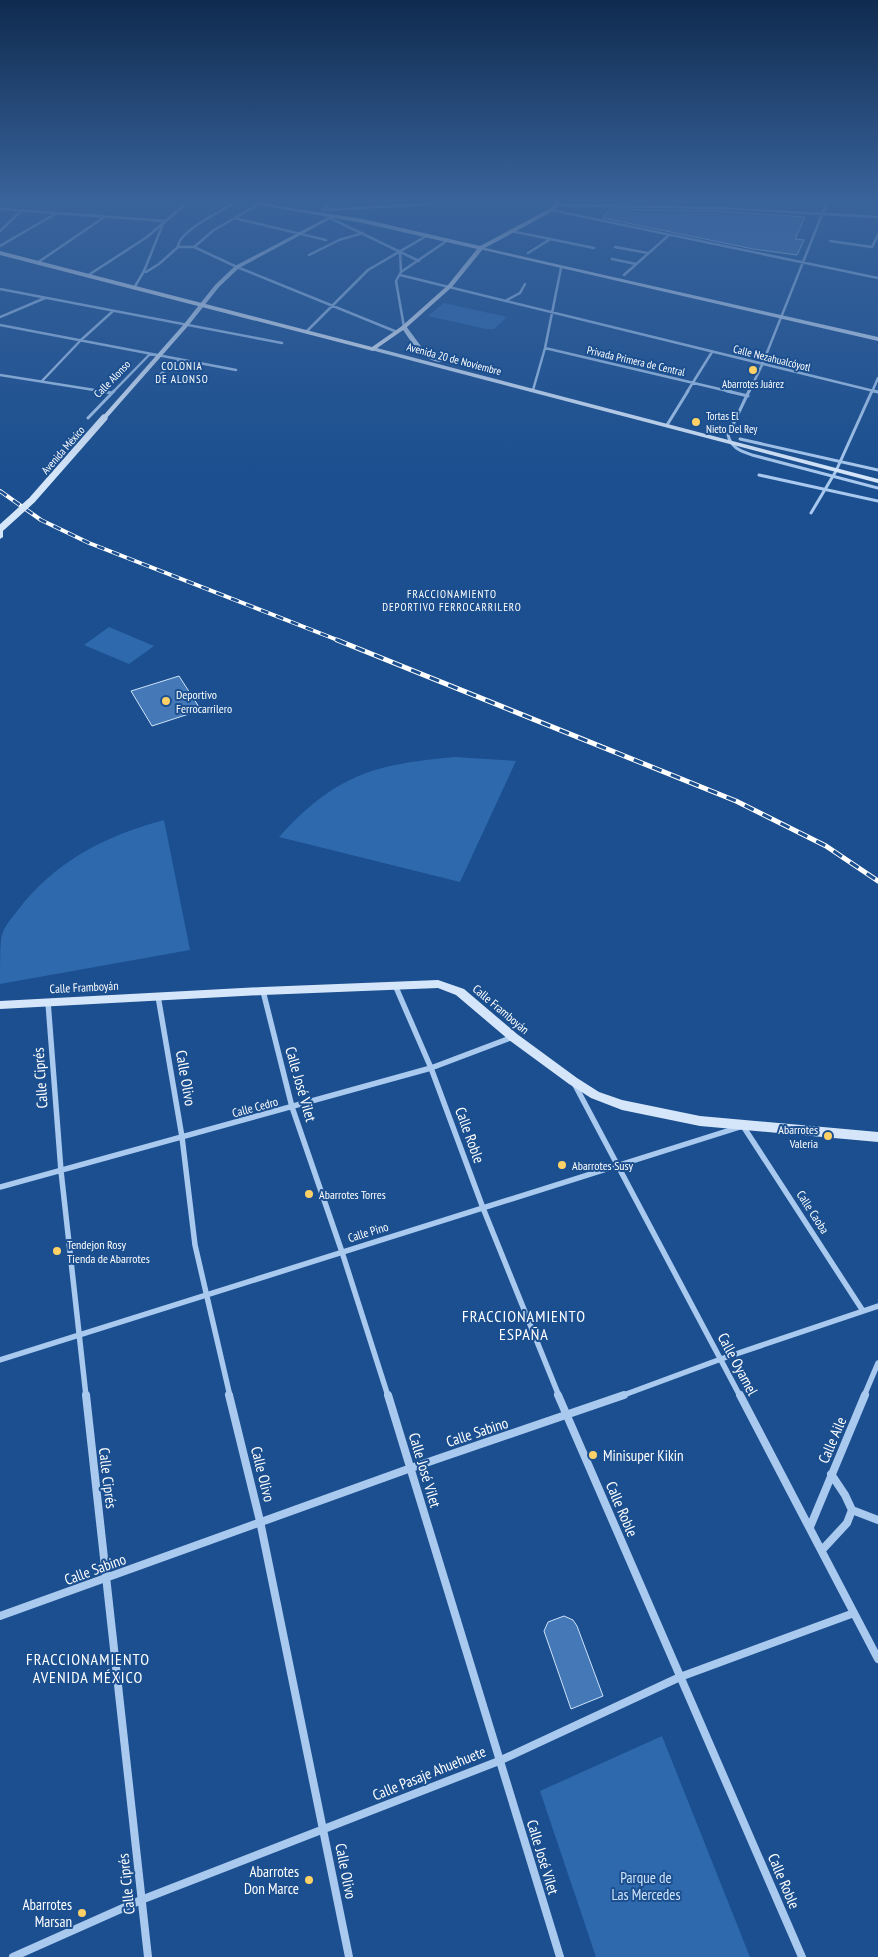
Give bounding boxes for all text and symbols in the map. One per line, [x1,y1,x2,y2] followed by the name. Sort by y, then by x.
[405,340,503,378] street label: Avenida 20 de Noviembre
[732,342,813,375] street label: Calle Nezahualcóyotl
[585,343,687,379] street label: Privada Primera de Central
[91,357,133,401] street label: Calle Alonso
[155,359,209,386] district label: COLONIA DE ALONSO
[747,364,759,376] marker: Abarrotes Juárez
[722,377,784,391] place label: Abarrotes Juárez
[706,409,758,436] place label: Tortas El Nieto Del Rey
[690,416,702,428] marker: Tortas El Nieto Del Rey
[38,423,88,477] street label: Avenida México
[382,587,522,614] district label: FRACCIONAMIENTO DEPORTIVO FERROCARRILERO
[176,687,232,716] place label: Deportivo Ferrocarrilero
[160,695,172,707] marker: Deportivo Ferrocarrilero
[49,978,119,996] street label: Calle Framboyán
[470,981,532,1037] street label: Calle Framboyán
[281,1044,321,1124] street label: Calle José Vilet
[28,1047,52,1109] street label: Calle Ciprés
[172,1049,200,1107] street label: Calle Olivo
[230,1094,280,1120] street label: Calle Cedro
[451,1104,489,1166] street label: Calle Roble
[778,1122,818,1151] place label: Abarrotes Valeria
[822,1130,834,1142] marker: Abarrotes Valeria
[572,1158,634,1173] place label: Abarrotes Susy
[556,1159,568,1171] marker: Abarrotes Susy
[319,1187,386,1202] place label: Abarrotes Torres
[303,1188,315,1200] marker: Abarrotes Torres
[793,1188,833,1237] street label: Calle Caoba
[346,1219,390,1245] street label: Calle Pino
[67,1237,150,1266] place label: Tendejon Rosy Tienda de Abarrotes
[51,1245,63,1257] marker: Tendejon Rosy Tienda de Abarrotes
[462,1306,586,1344] district label: FRACCIONAMIENTO ESPAÑA
[714,1329,763,1399] street label: Calle Oyamel
[443,1413,511,1451] street label: Calle Sabino
[814,1414,850,1466] street label: Calle Aile
[405,1430,445,1510] street label: Calle José Vilet
[247,1444,279,1504] street label: Calle Olivo
[603,1446,684,1465] place label: Minisuper Kikin
[95,1447,121,1509] street label: Calle Ciprés
[587,1449,599,1461] marker: Minisuper Kikin
[602,1478,642,1540] street label: Calle Roble
[62,1549,128,1589] street label: Calle Sabino
[26,1649,150,1687] district label: FRACCIONAMIENTO AVENIDA MÉXICO
[370,1742,488,1804] street label: Calle Pasaje Ahuehuete
[523,1817,563,1897] street label: Calle José Vilet
[331,1842,361,1900] street label: Calle Olivo
[764,1850,804,1912] street label: Calle Roble
[113,1853,139,1915] street label: Calle Ciprés
[244,1862,299,1898] place label: Abarrotes Don Marce
[611,1868,681,1904] park label: Parque de Las Mercedes
[303,1874,315,1886] marker: Abarrotes Don Marce
[22,1895,72,1931] place label: Abarrotes Marsan
[76,1907,88,1919] marker: Abarrotes Marsan

